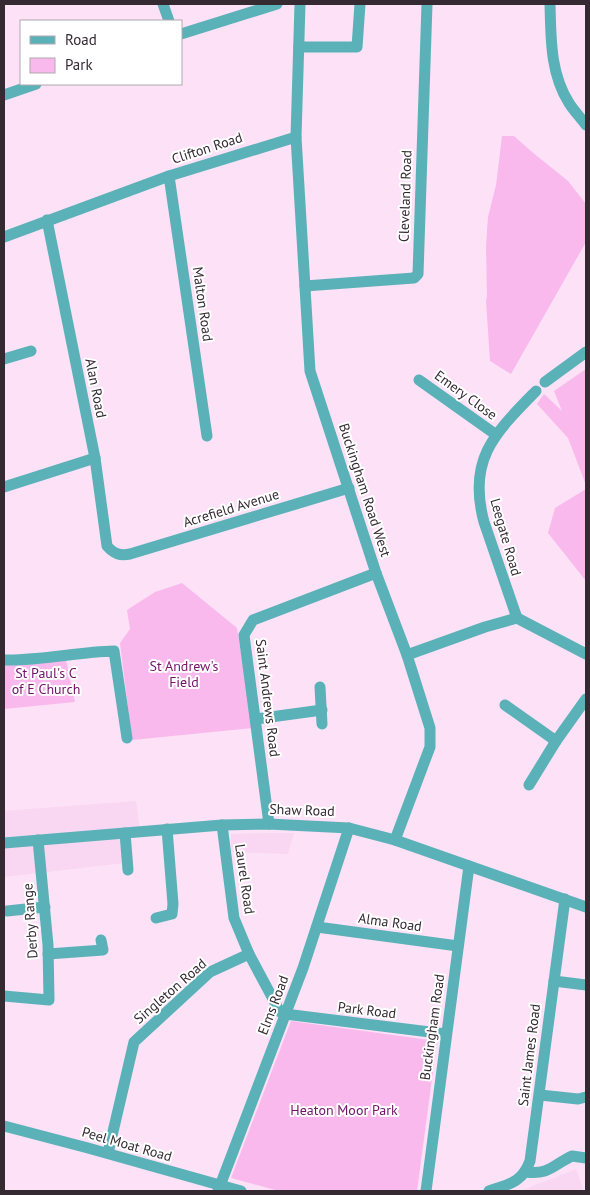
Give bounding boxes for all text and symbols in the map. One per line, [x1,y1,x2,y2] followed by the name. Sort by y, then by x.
[20,20,182,85] legend
[65,30,97,49] text: Road
[65,55,93,74] text: Park
[169,128,245,168] street label: Clifton Road
[394,150,416,242] street label: Cleveland Road
[189,265,217,343] street label: Malton Road
[81,357,111,419] street label: Alan Road
[431,366,501,424] street label: Emery Close
[335,421,395,559] street label: Buckingham Road West
[181,485,281,531] street label: Acrefield Avenue
[486,496,526,578] street label: Leegate Road
[252,638,284,758] street label: Saint Andrews Road
[150,657,219,691] park label: St Andrew's Field
[12,664,80,698] park label: St Paul's C of E Church
[269,800,335,820] street label: Shaw Road
[231,843,259,915] street label: Laurel Road
[18,883,42,959] street label: Derby Range
[357,909,423,935] street label: Alma Road
[130,954,210,1028] street label: Singleton Road
[253,973,293,1037] street label: Elms Road
[416,973,448,1081] street label: Buckingham Road
[337,997,397,1023] street label: Park Road
[514,1003,544,1107] street label: Saint James Road
[290,1101,398,1119] park label: Heaton Moor Park
[80,1123,174,1165] street label: Peel Moat Road

